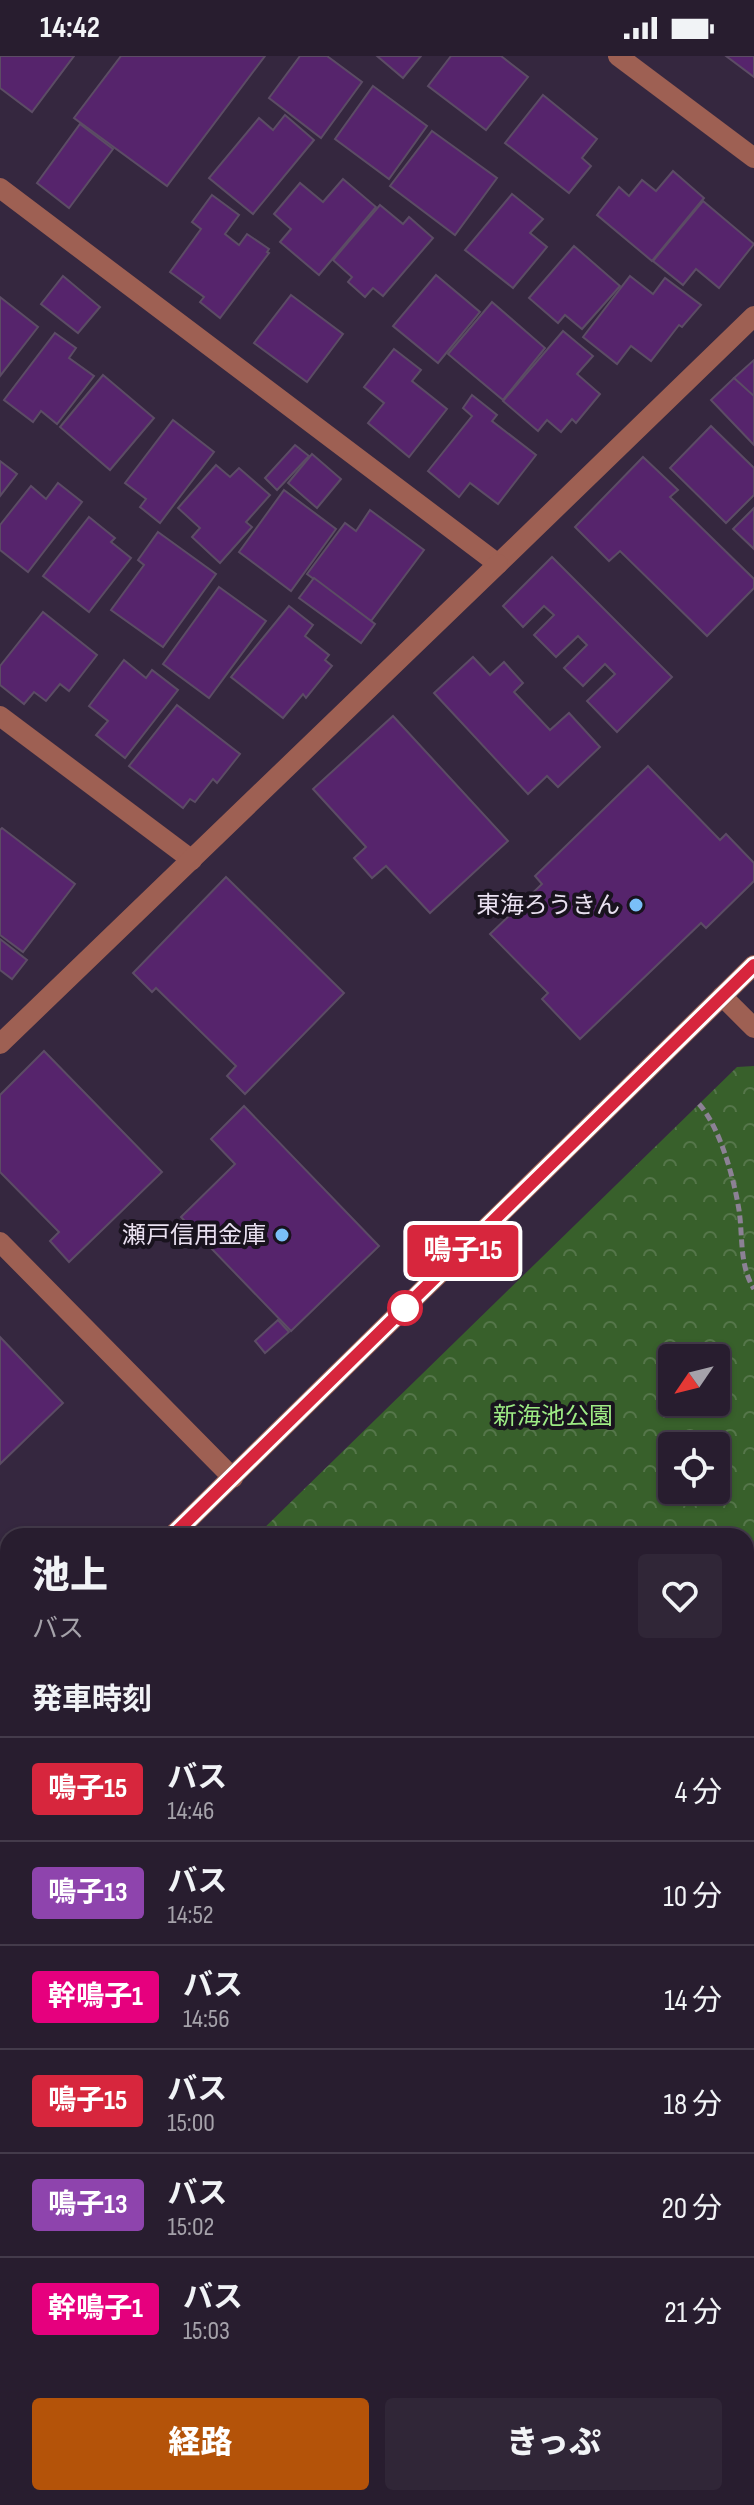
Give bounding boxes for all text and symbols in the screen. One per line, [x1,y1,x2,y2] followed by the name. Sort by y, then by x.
[40,10,100,46] text: 14:42
[476,891,620,920] place label: 東海ろうきん
[627,896,645,914] marker: 東海ろうきん
[122,1221,266,1250] place label: 瀬戸信用金庫
[407,1225,519,1277] line badge: 鳴子15
[273,1226,291,1244] marker: 瀬戸信用金庫
[423,1234,503,1267] text: 鳴子15
[388,1291,422,1325] unlabelled marker
[658,1344,730,1416] north arrow
[658,1344,730,1504] map controls
[493,1402,613,1431] park label: 新海池公園
[658,1432,730,1504] button: locate
[32,1554,108,1599] text: 池上
[638,1554,722,1638] button: heart
[32,1614,84,1645] text: バス
[32,1682,152,1718] text: 発車時刻
[167,1760,227,1796] text: バス
[48,1772,127,1805] text: 鳴子15
[675,1775,722,1811] text: 4 分
[167,1796,214,1827] text: 14:46
[168,1864,228,1900] text: バス
[48,1876,128,1909] text: 鳴子13
[663,1879,722,1915] text: 10 分
[168,1900,214,1931] text: 14:52
[183,1968,243,2004] text: バス
[48,1980,143,2013] text: 幹鳴子1
[664,1983,722,2019] text: 14 分
[183,2004,230,2035] text: 14:56
[167,2072,227,2108] text: バス
[48,2084,127,2117] text: 鳴子15
[664,2087,722,2123] text: 18 分
[167,2108,215,2139] text: 15:00
[168,2176,228,2212] text: バス
[48,2188,128,2221] text: 鳴子13
[661,2191,722,2227] text: 20 分
[168,2212,214,2243] text: 15:02
[183,2280,243,2316] text: バス
[48,2292,143,2325] text: 幹鳴子1
[664,2295,722,2331] text: 21 分
[183,2316,230,2347] text: 15:03
[32,2398,369,2490] button: 経路
[385,2398,722,2490] button: きっぷ

